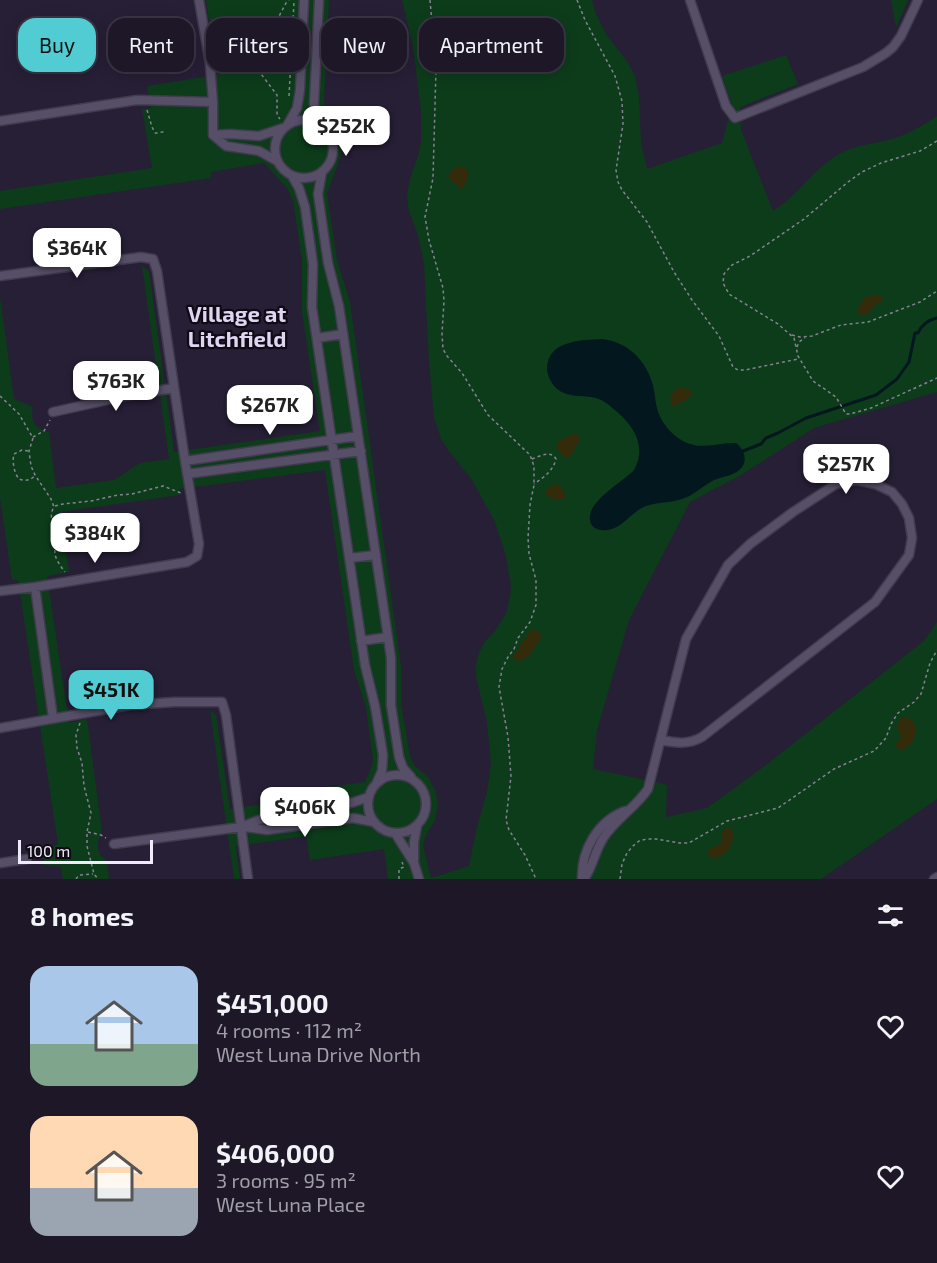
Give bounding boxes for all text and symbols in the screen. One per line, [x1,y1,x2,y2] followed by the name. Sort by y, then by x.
[18,18,96,72] chip: Buy
[108,18,194,72] chip: Rent
[206,18,309,72] chip: Filters
[321,18,407,72] chip: New
[419,18,564,72] chip: Apartment
[304,106,388,157] pin: $252K
[317,113,375,137] text: $252K
[35,228,119,279] pin: $364K
[47,235,107,259] text: $364K
[188,300,286,351] district label: Village at Litchfield
[74,361,158,412] pin: $763K
[87,368,145,392] text: $763K
[228,385,312,436] pin: $267K
[241,392,299,416] text: $267K
[804,444,888,495] pin: $257K
[817,451,875,475] text: $257K
[53,513,137,564] pin: $384K
[65,520,125,544] text: $384K
[69,670,153,721] pin: $451K
[83,677,139,701] text: $451K
[263,787,347,838] pin: $406K
[274,794,336,818] text: $406K
[18,837,153,864] scale bar
[27,841,70,860] text: 100 m
[874,899,907,932] icon: filters
[30,900,134,931] text: 8 homes
[216,987,329,1018] text: $451,000
[78,990,150,1062] icon: home
[874,1010,907,1043] icon: heart
[216,1018,362,1042] text: 4 rooms · 112 m²
[216,1042,421,1066] text: West Luna Drive North
[216,1137,335,1168] text: $406,000
[78,1140,150,1212] icon: home
[874,1160,907,1193] icon: heart
[216,1168,356,1192] text: 3 rooms · 95 m²
[216,1192,365,1216] text: West Luna Place

